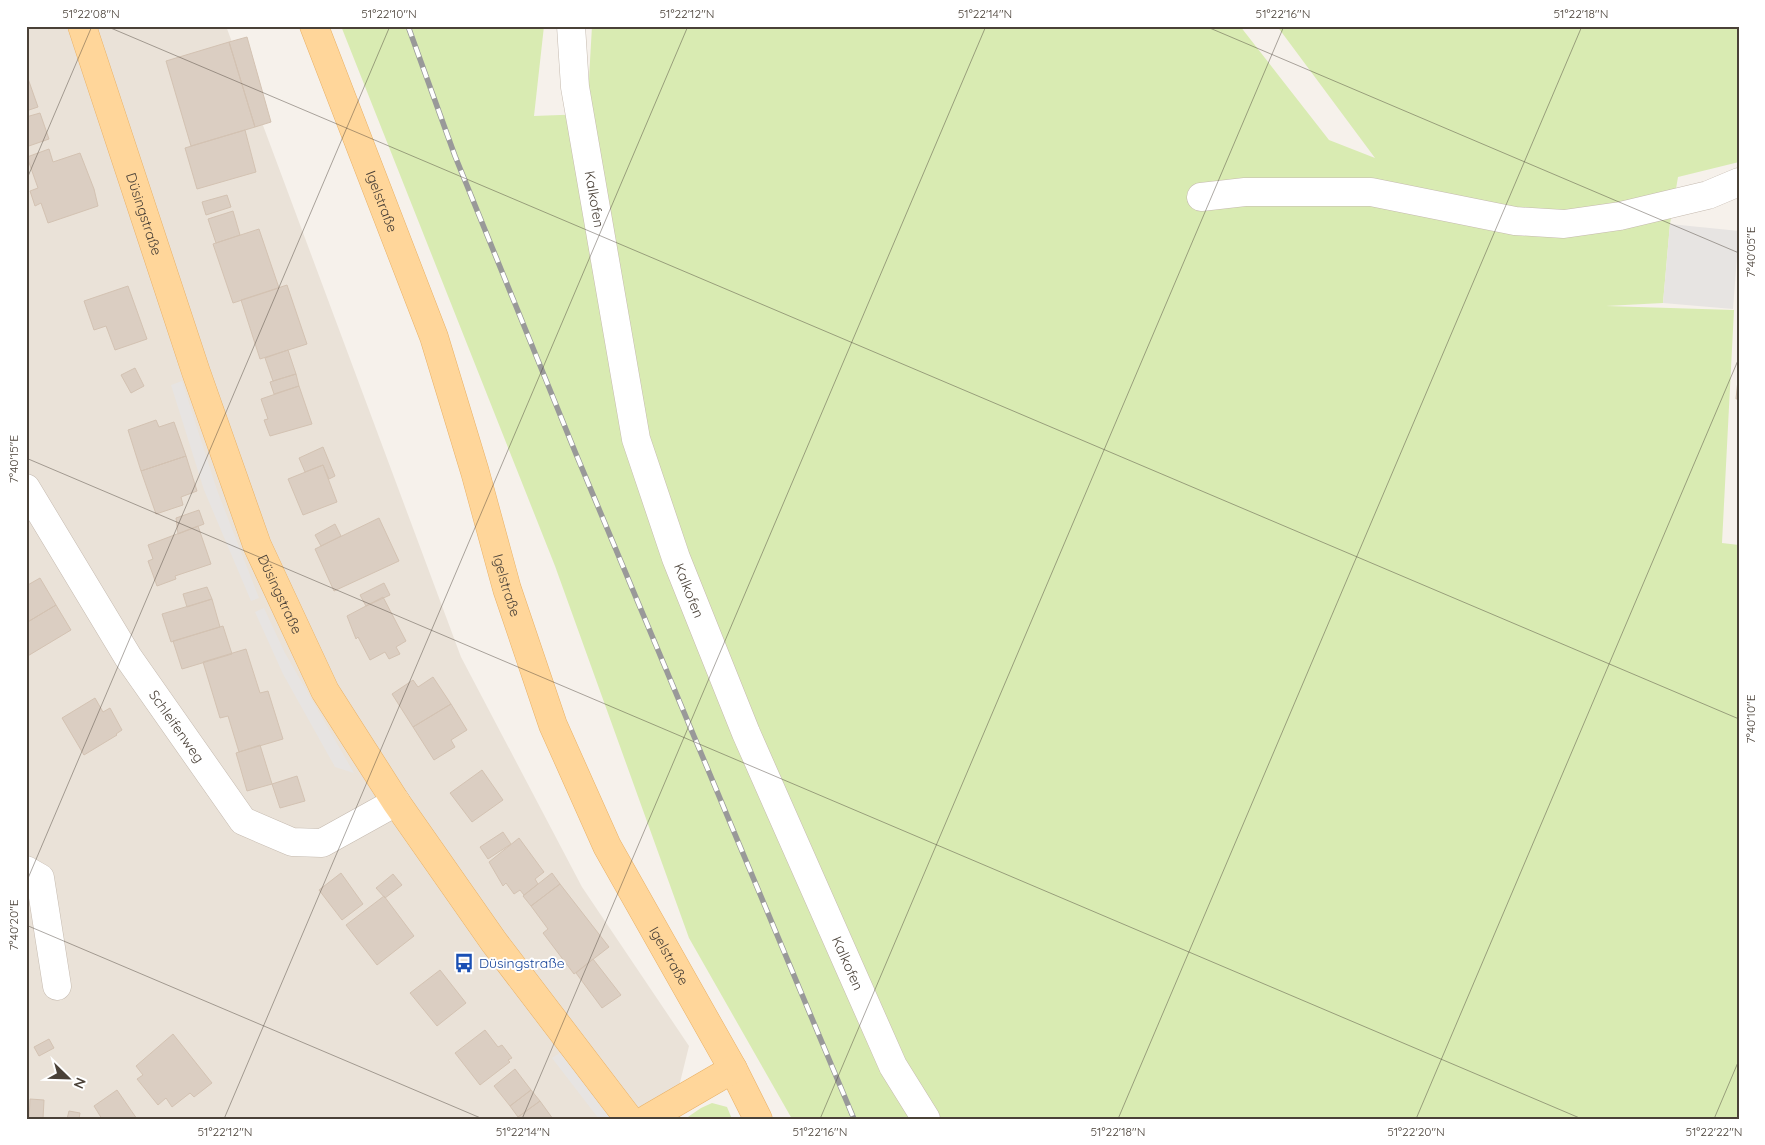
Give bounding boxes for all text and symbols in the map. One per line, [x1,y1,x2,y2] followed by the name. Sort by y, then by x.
[62,6,120,21] text: 51°22'08"N
[361,6,417,21] text: 51°22'10"N
[660,6,715,21] text: 51°22'12"N
[958,6,1012,21] text: 51°22'14"N
[1256,6,1310,21] text: 51°22'16"N
[1554,6,1608,21] text: 51°22'18"N
[362,168,402,235] street label: Igelstraße
[581,169,608,229] street label: Kalkofen
[122,171,166,258] street label: Düsingstraße
[1743,226,1758,278] text: 7°40'05"E
[6,435,21,483] text: 7°40'15"E
[254,552,306,637] street label: Düsingstraße
[489,552,525,619] street label: Igelstraße
[670,561,708,621] street label: Kalkofen
[145,686,208,766] street label: Schleifenweg
[1743,694,1758,743] text: 7°40'10"E
[6,899,21,951] text: 7°40'20"E
[645,923,693,988] street label: Igelstraße
[828,933,867,993] street label: Kalkofen
[453,952,475,974] bus stop icon: Düsingstraße
[479,954,565,972] place label: Düsingstraße
[42,1052,92,1102] north arrow
[70,1075,90,1091] text: N
[198,1124,253,1139] text: 51°22'12"N
[496,1124,550,1139] text: 51°22'14"N
[793,1124,847,1139] text: 51°22'16"N
[1091,1124,1145,1139] text: 51°22'18"N
[1387,1124,1445,1139] text: 51°22'20"N
[1685,1124,1743,1139] text: 51°22'22"N

